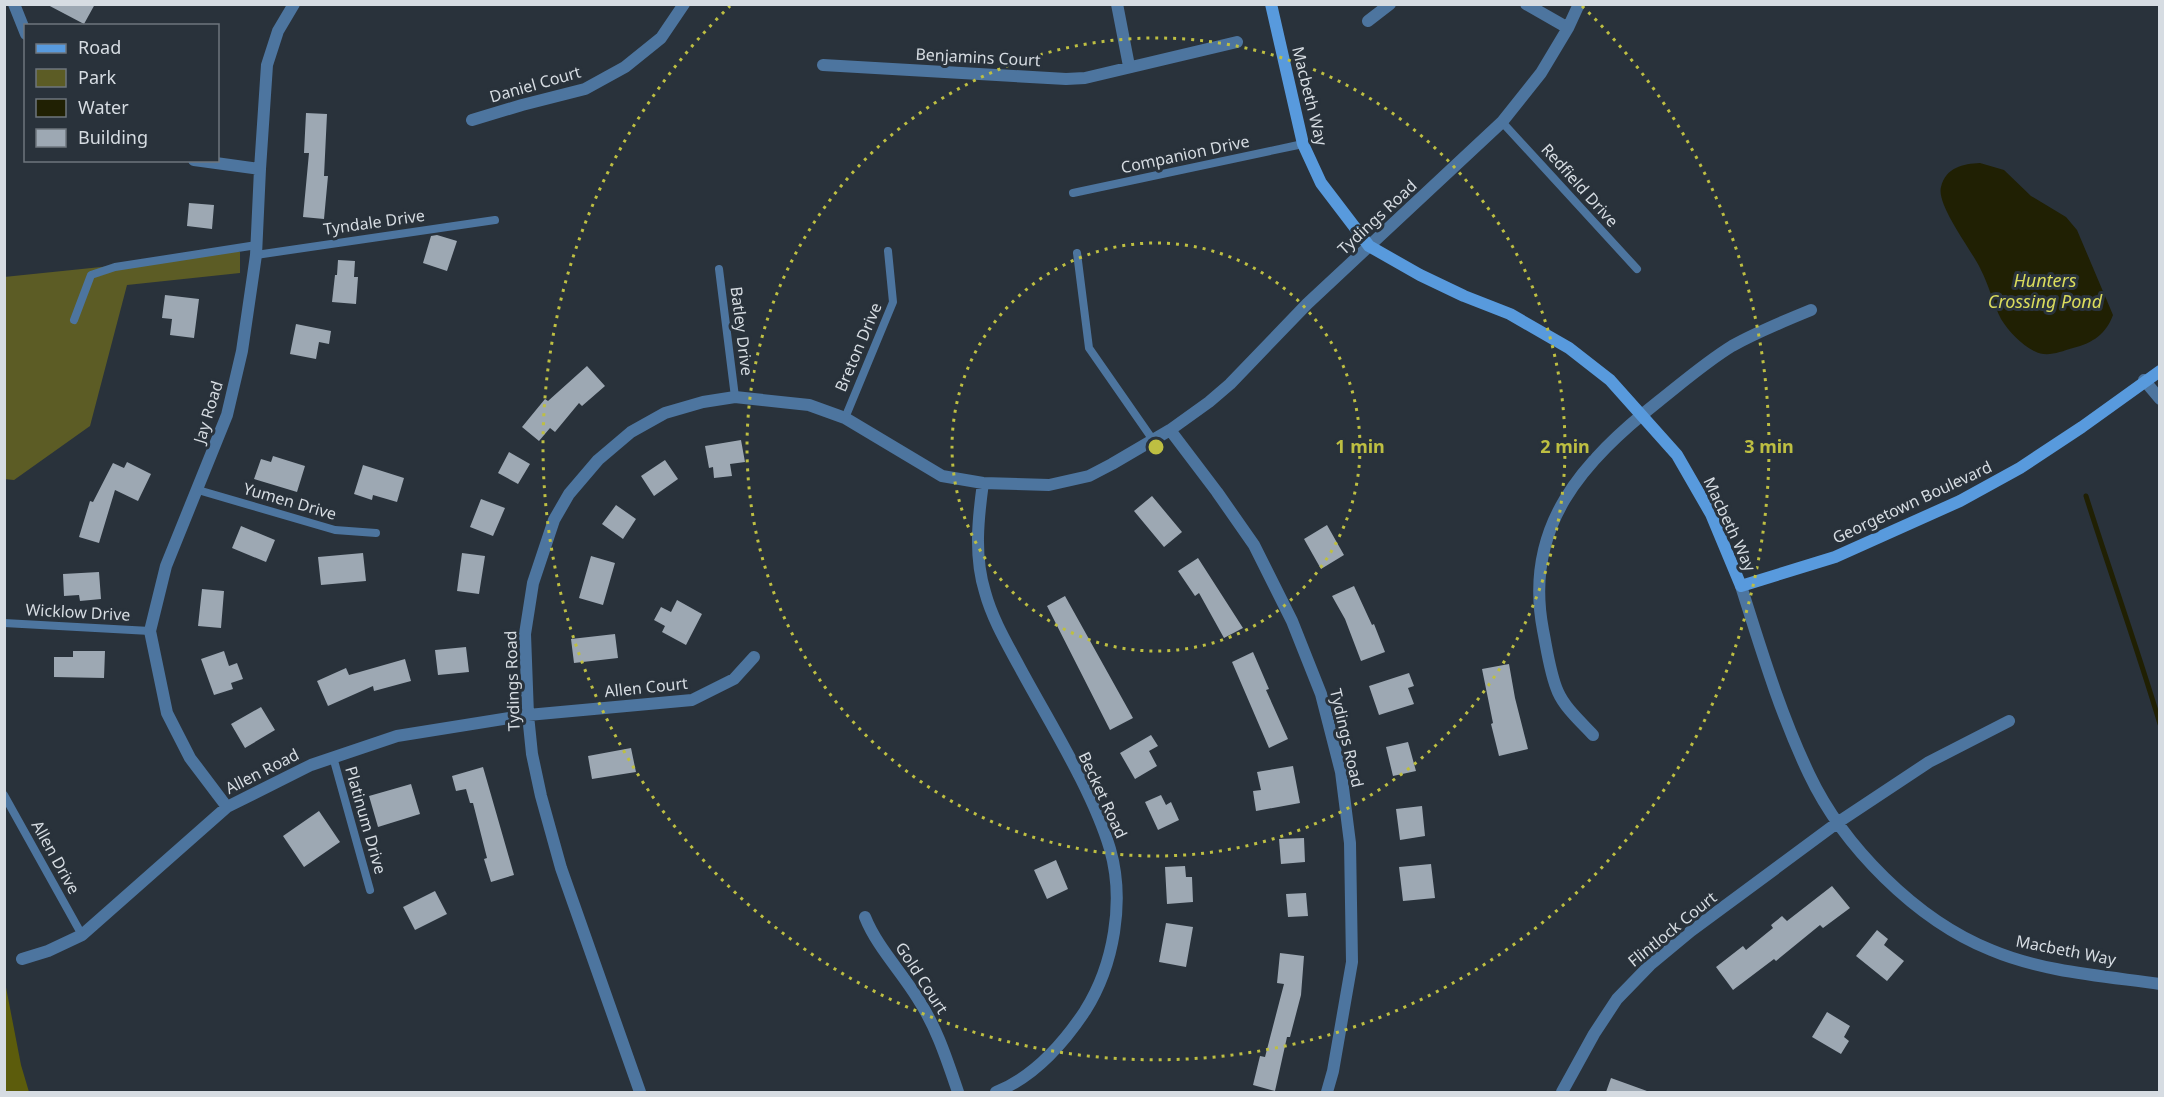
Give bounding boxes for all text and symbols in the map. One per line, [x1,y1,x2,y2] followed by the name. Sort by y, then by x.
[24,24,219,162] legend
[78,35,121,59] text: Road
[915,43,1041,71] street label: Benjamins Court
[1287,44,1333,149] street label: Macbeth Way
[487,60,583,108] street label: Daniel Court
[78,65,116,89] text: Park
[78,95,129,119] text: Water
[78,125,148,149] text: Building
[1119,130,1251,178] street label: Companion Drive
[1537,139,1623,231] street label: Redfield Drive
[1333,175,1421,259] street label: Tydings Road
[322,204,426,240] street label: Tyndale Drive
[1988,268,2103,313] water label: Hunters Crossing Pond
[726,285,758,377] street label: Batley Drive
[829,299,887,395] street label: Breton Drive
[188,378,228,448] street label: Jay Road
[1335,434,1385,458] text: 1 min
[1540,434,1590,458] text: 2 min
[1744,434,1794,458] text: 3 min
[1146,437,1166,457] centre of rings
[1829,455,1995,549] street label: Georgetown Boulevard
[1699,473,1762,575] street label: Macbeth Way
[241,477,339,525] street label: Yumen Drive
[25,598,131,626] street label: Wicklow Drive
[499,630,525,732] street label: Tydings Road
[603,672,689,702] street label: Allen Court
[1325,686,1369,790] street label: Tydings Road
[221,743,303,799] street label: Allen Road
[1073,748,1133,842] street label: Becket Road
[340,764,392,876] street label: Platinum Drive
[27,816,85,898] street label: Allen Drive
[1623,886,1721,972] street label: Flintlock Court
[2014,930,2119,971] street label: Macbeth Way
[891,938,954,1018] street label: Gold Court

